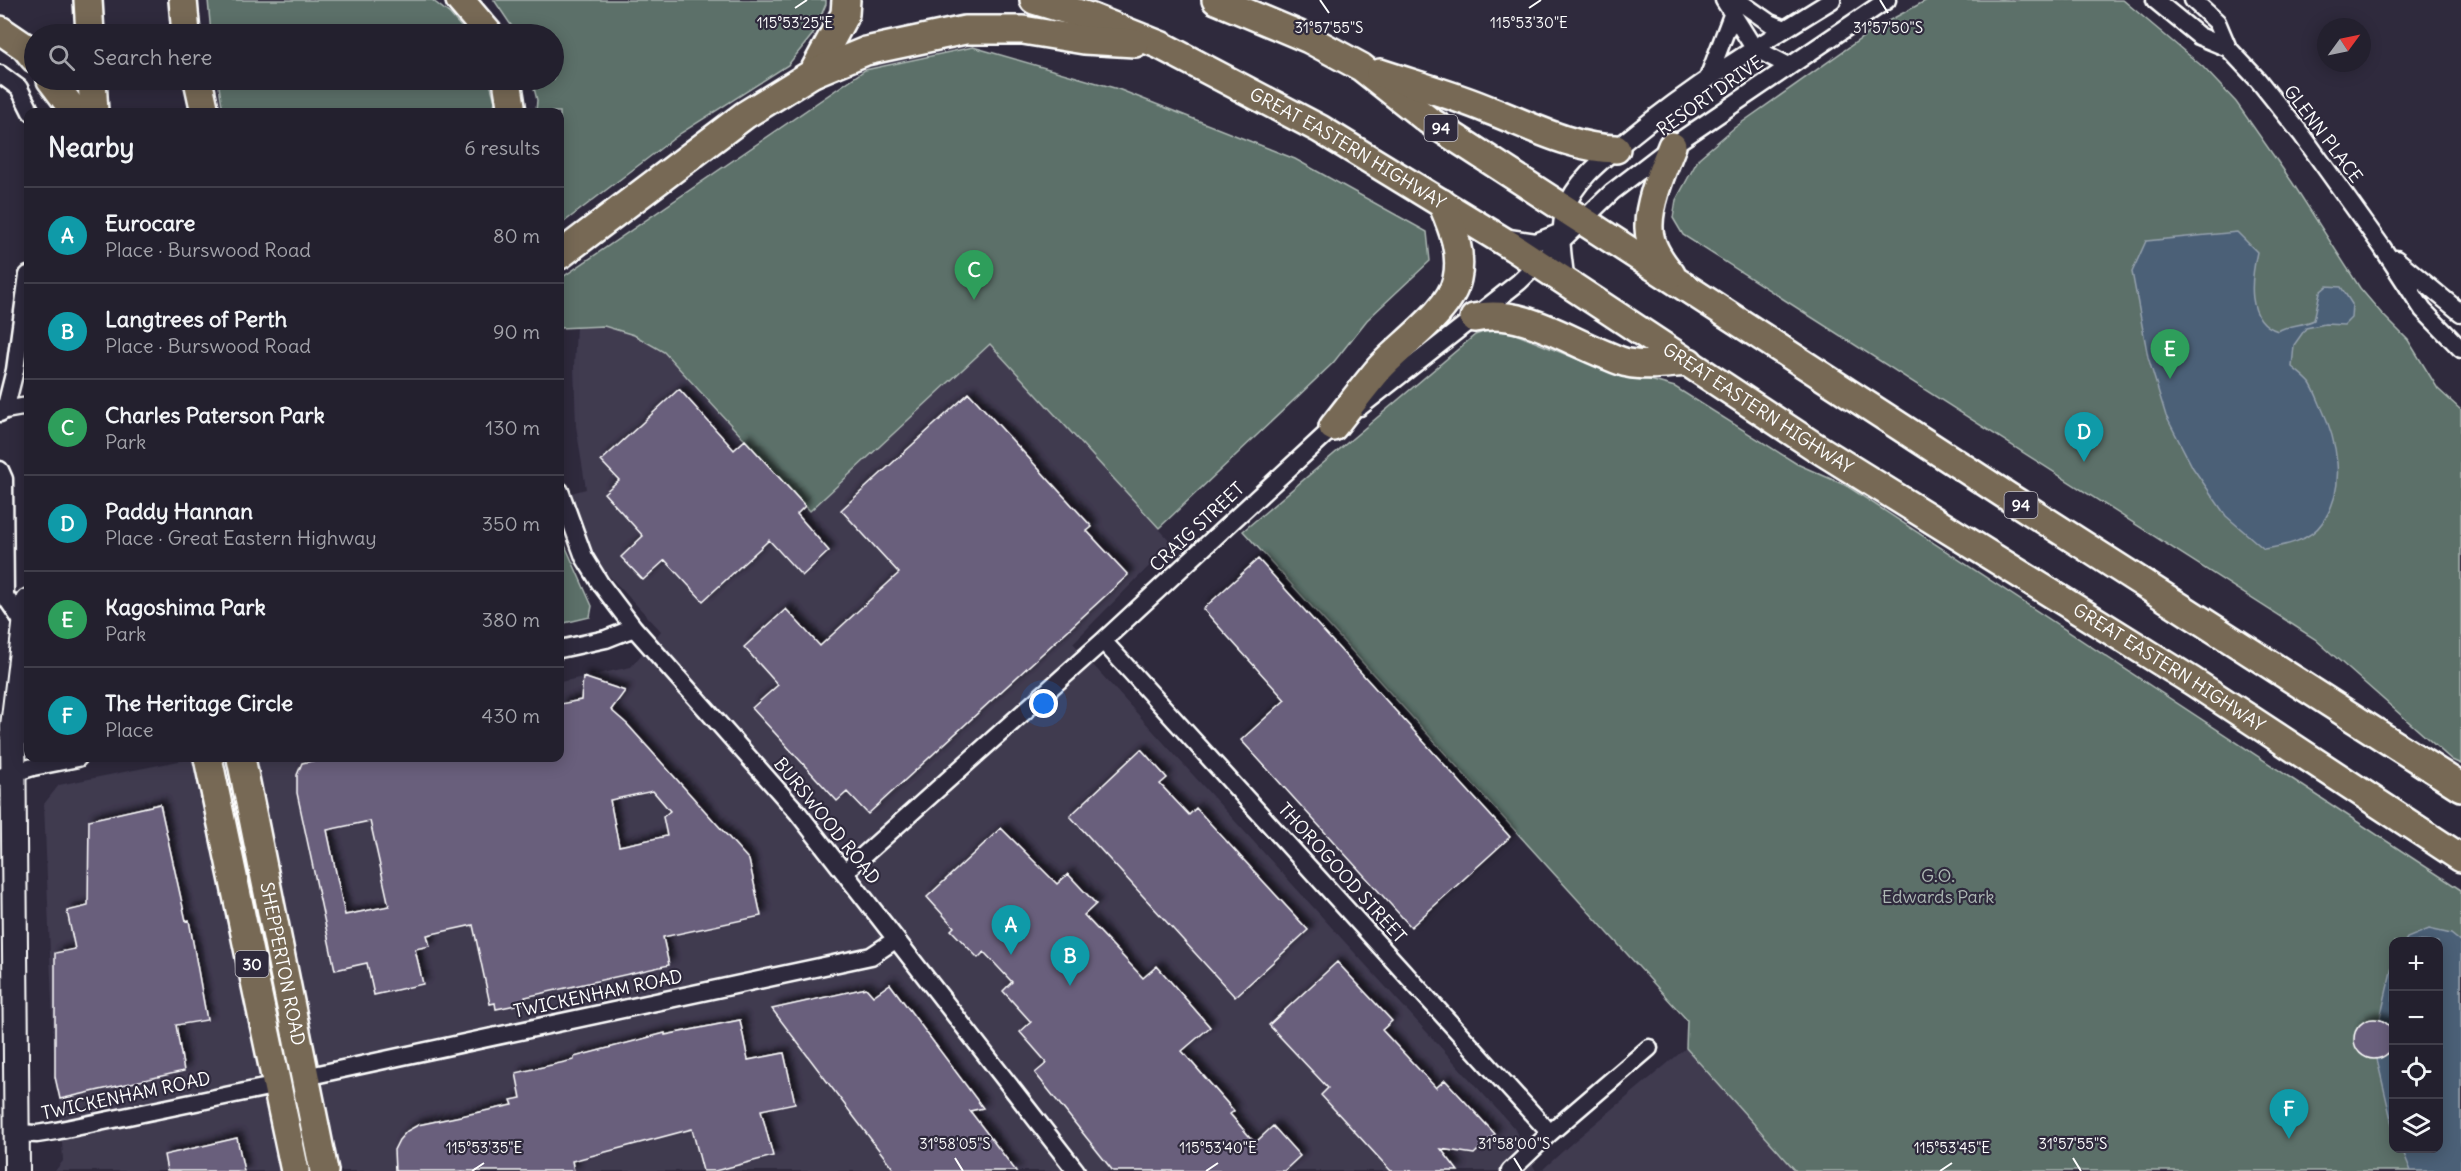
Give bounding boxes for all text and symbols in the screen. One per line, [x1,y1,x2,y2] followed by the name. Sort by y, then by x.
[757,13,833,32] text: 115°53'25"E
[1490,13,1568,32] text: 115°53'30"E
[1295,18,1363,37] text: 31°57'55"S
[1853,18,1923,37] text: 31°57'50"S
[2317,18,2371,72] north arrow
[24,24,564,90] search box
[45,41,78,74] icon: search
[93,43,212,71] text: Search here
[1652,50,1767,141] street label: RESORT DRIVE
[2279,80,2368,187] street label: GLENN PLACE
[1246,82,1450,214] street label: GREAT EASTERN HIGHWAY
[1424,115,1458,141] road number: 94
[48,131,134,164] text: Nearby
[464,135,540,160] text: 6 results
[105,209,195,237] text: Eurocare
[61,223,74,248] text: A
[493,223,540,248] text: 80 m
[105,237,311,262] text: Place · Burswood Road
[954,250,994,300] pin: C
[105,305,287,333] text: Langtrees of Perth
[61,319,74,344] text: B
[493,319,540,344] text: 90 m
[2150,330,2190,379] pin: E
[105,333,311,358] text: Place · Burswood Road
[1658,337,1858,478] street label: GREAT EASTERN HIGHWAY
[105,401,325,429] text: Charles Paterson Park
[2064,412,2104,462] pin: D
[61,415,74,440] text: C
[485,415,540,440] text: 130 m
[105,429,146,454] text: Park
[1145,477,1249,576] street label: CRAIG STREET
[2004,492,2038,518] road number: 94
[105,497,253,525] text: Paddy Hannan
[60,511,75,536] text: D
[482,511,540,536] text: 350 m
[105,525,377,550] text: Place · Great Eastern Highway
[105,593,266,621] text: Kagoshima Park
[2069,598,2269,737] street label: GREAT EASTERN HIGHWAY
[62,607,73,632] text: E
[482,607,540,632] text: 380 m
[105,621,146,646] text: Park
[105,689,293,717] text: The Heritage Circle
[1029,689,1058,718] your location
[62,703,73,728] text: F
[482,703,540,728] text: 430 m
[105,717,153,742] text: Place
[769,753,886,889] street label: BURSWOOD ROAD
[1273,798,1411,948] street label: THOROGOOD STREET
[1882,864,1994,908] park label: G.O. Edwards Park
[255,880,311,1047] street label: SHEPPERTON ROAD
[992,906,1030,955] pin: A
[1050,936,1090,986] pin: B
[2389,937,2443,1153] map controls
[2389,937,2443,991] button: +
[236,951,268,977] road number: 30
[511,964,684,1023] street label: TWICKENHAM ROAD
[2389,991,2443,1045] button: −
[2389,1045,2443,1099] button: locate
[39,1066,212,1125] street label: TWICKENHAM ROAD
[2270,1090,2308,1139] pin: F
[2389,1099,2443,1153] button: layers
[919,1134,991,1153] text: 31°58'05"S
[1478,1134,1550,1153] text: 31°58'00"S
[2039,1134,2107,1153] text: 31°57'55"S
[446,1138,522,1157] text: 115°53'35"E
[1179,1138,1257,1157] text: 115°53'40"E
[1914,1138,1990,1157] text: 115°53'45"E

